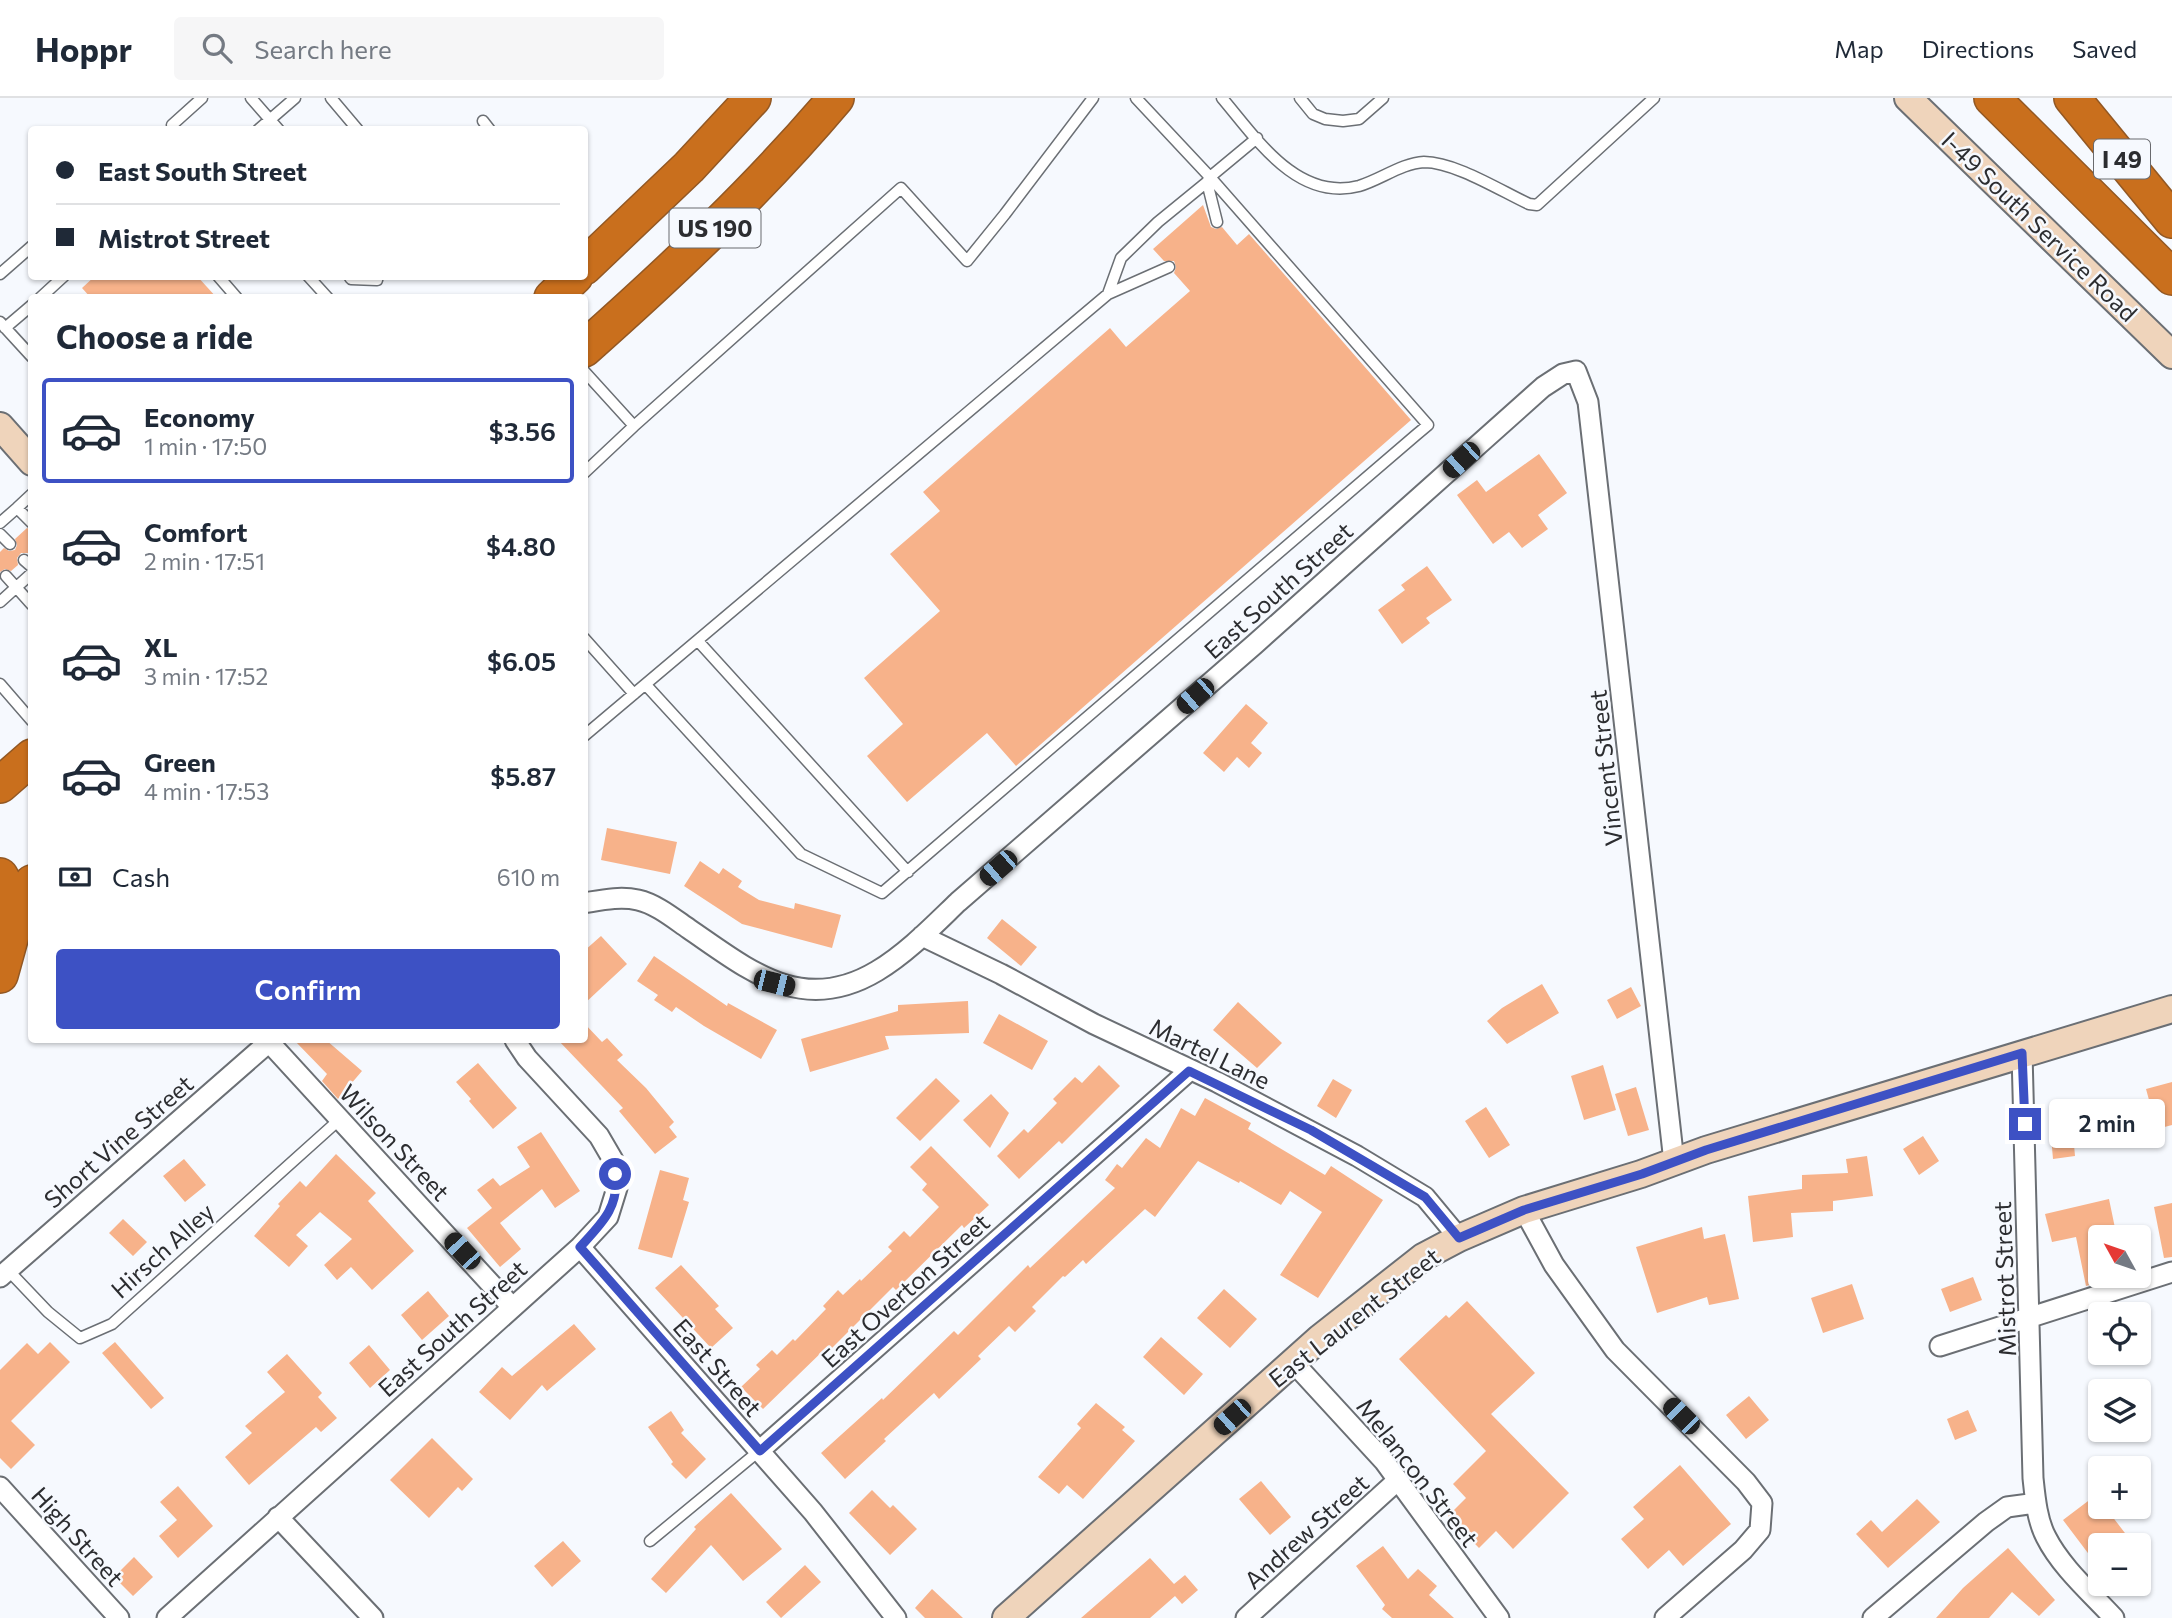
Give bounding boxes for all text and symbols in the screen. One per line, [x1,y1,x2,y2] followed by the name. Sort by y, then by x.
[174,17,664,80] search box
[35,28,132,69] text: Hoppr
[198,29,236,67] icon: search
[254,33,392,64] text: Search here
[1834,34,1884,63] text: Map
[1922,34,2034,63] text: Directions
[2072,34,2137,63] text: Saved
[1936,125,2144,327] street label: I-49 South Service Road
[2094,139,2150,178] road number: I 49
[98,155,307,186] text: East South Street
[670,209,760,248] road number: US 190
[98,222,270,253] text: Mistrot Street
[56,316,253,356] text: Choose a ride
[60,399,123,462] icon: car
[144,401,255,432] text: Economy
[489,415,556,446] text: $3.56
[144,432,267,460] text: 1 min · 17:50
[1439,438,1484,482] car
[60,514,123,577] icon: car
[144,516,247,547] text: Comfort
[1198,516,1358,664] street label: East South Street
[486,530,556,561] text: $4.80
[144,547,265,575] text: 2 min · 17:51
[60,629,123,692] icon: car
[144,631,178,662] text: XL
[487,645,556,676] text: $6.05
[144,662,268,690] text: 3 min · 17:52
[1173,674,1218,718] car
[1582,688,1628,848] street label: Vincent Street
[60,744,123,807] icon: car
[144,746,216,777] text: Green
[490,760,556,791] text: $5.87
[144,777,269,805] text: 4 min · 17:53
[976,846,1021,890] car
[56,858,94,896] icon: cash
[112,861,170,892] text: Cash
[497,863,560,891] text: 610 m
[56,949,560,1029] button: Confirm
[752,968,797,998] car
[1145,1011,1275,1095] street label: Martel Lane
[38,1068,198,1214] street label: Short Vine Street
[334,1078,456,1206] street label: Wilson Street
[2050,1100,2165,1148] callout: 2 min
[2009,1108,2041,1140] route end
[2079,1109,2135,1137] text: 2 min
[599,1158,631,1190] route start
[105,1196,219,1304] street label: Hirsch Alley
[1987,1201,2021,1357] street label: Mistrot Street
[815,1207,995,1373] street label: East Overton Street
[2088,1225,2151,1288] north arrow
[2088,1225,2151,1596] map controls
[440,1228,485,1274] car
[1262,1241,1446,1393] street label: East Laurent Street
[372,1254,532,1402] street label: East South Street
[2088,1302,2151,1365] button: locate
[668,1312,768,1422] street label: East Street
[2088,1379,2151,1442] button: layers
[1351,1392,1485,1552] street label: Melancon Street
[1659,1394,1704,1438] car
[1210,1395,1255,1439] car
[2088,1456,2151,1519] button: +
[1238,1467,1374,1594] street label: Andrew Street
[26,1480,130,1592] street label: High Street
[2088,1533,2151,1596] button: −

